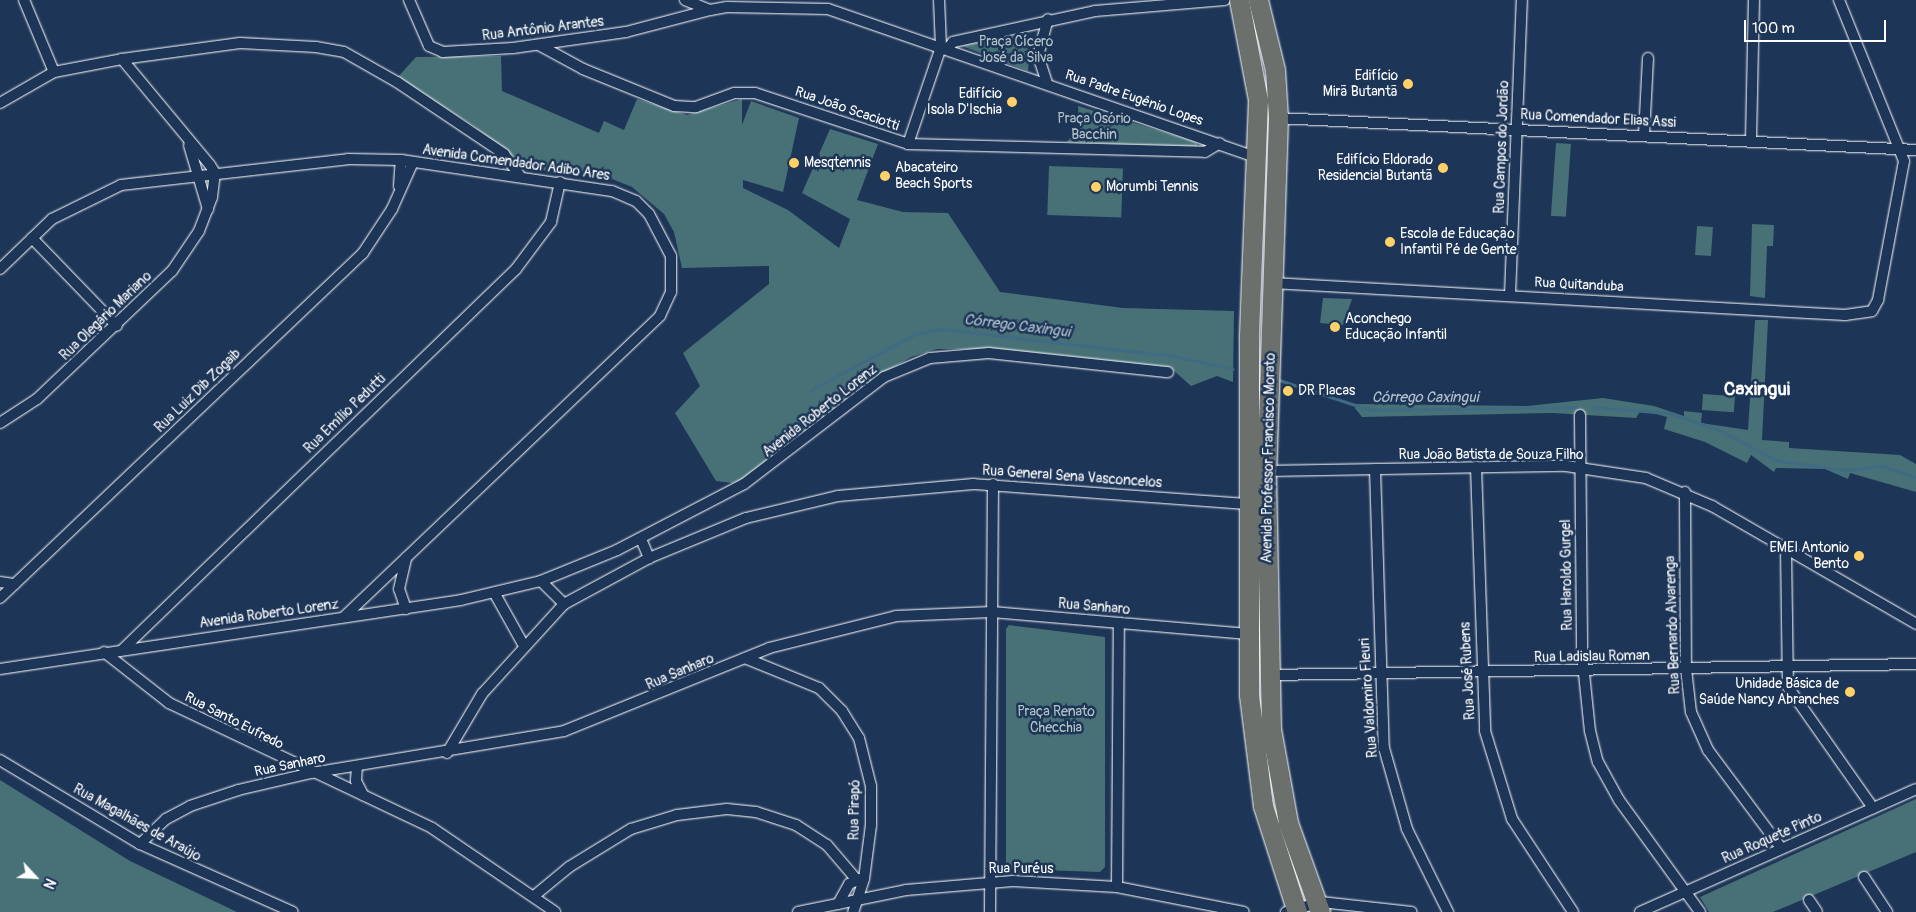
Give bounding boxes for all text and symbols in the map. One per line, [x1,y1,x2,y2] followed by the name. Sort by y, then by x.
[1746,10,1888,42] scale bar
[481,13,605,45] street label: Rua Antônio Arantes
[1752,19,1795,38] text: 100 m
[979,34,1053,66] park label: Praça Cícero José da Silva
[1063,66,1205,130] street label: Rua Padre Eugênio Lopes
[1323,68,1398,100] place label: Edifício Mirã Butantã
[1402,78,1414,90] marker: Edifício Mirã Butantã
[1491,80,1513,214] street label: Rua Campos do Jordão
[793,83,901,135] street label: Rua João Scaciotti
[927,86,1002,118] place label: Edifício Isola D'Ischia
[1006,96,1018,108] marker: Edifício Isola D'Ischia
[1520,107,1676,131] street label: Rua Comendador Elias Assi
[1057,111,1131,144] park label: Praça Osório Bacchin
[421,142,611,184] street label: Avenida Comendador Adibo Ares
[1318,152,1433,184] place label: Edifício Eldorado Residencial Butantã
[804,155,871,171] place label: Mesqtennis
[788,157,800,169] marker: Mesqtennis
[895,160,972,192] place label: Abacateiro Beach Sports
[1437,162,1449,174] marker: Edifício Eldorado Residencial Butantã
[879,170,891,182] marker: Abacateiro Beach Sports
[1106,179,1198,195] place label: Morumbi Tennis
[1090,181,1102,193] marker: Morumbi Tennis
[1400,226,1517,258] place label: Escola de Educação Infantil Pé de Gente
[1384,236,1396,248] marker: Escola de Educação Infantil Pé de Gente
[57,268,155,364] street label: Rua Olegário Mariano
[1534,274,1624,296] street label: Rua Quitanduba
[963,311,1071,341] water label: Córrego Caxingui
[1345,311,1447,344] place label: Aconchego Educação Infantil
[1329,321,1341,333] marker: Aconchego Educação Infantil
[151,346,245,436] street label: Rua Luiz Dib Zogaib
[1259,353,1279,563] street label: Avenida Professor Francisco Morato
[759,361,881,461] street label: Avenida Roberto Lorenz
[301,371,389,457] street label: Rua Emílio Pedutti
[1724,379,1790,401] district label: Caxingui
[1298,383,1355,399] place label: DR Placas
[1282,385,1294,397] marker: DR Placas
[1372,389,1478,407] water label: Córrego Caxingui
[1398,447,1584,463] street label: Rua João Batista de Souza Filho
[982,462,1162,492] street label: Rua General Sena Vasconcelos
[1558,519,1576,631] street label: Rua Haroldo Gurgel
[1770,540,1849,572] place label: EMEI Antonio Bento
[1853,550,1865,562] marker: EMEI Antonio Bento
[1662,555,1684,695] street label: Rua Bernardo Alvarenga
[1057,595,1131,619] street label: Rua Sanharo
[198,596,340,632] street label: Avenida Roberto Lorenz
[1457,622,1479,720] street label: Rua José Rubens
[1356,638,1382,758] street label: Rua Valdomiro Fleuri
[1534,648,1650,666] street label: Rua Ladislau Roman
[643,650,717,694] street label: Rua Sanharo
[1699,676,1839,709] place label: Unidade Básica de Saúde Nancy Abranches
[1843,685,1857,699] marker: Unidade Básica de Saúde Nancy Abranches
[182,689,286,753] street label: Rua Santo Eufredo
[1017,704,1095,736] park label: Praça Renato Checchia
[253,749,327,781] street label: Rua Sanharo
[846,780,864,840] street label: Rua Pirapó
[70,781,204,865] street label: Rua Magalhães de Araújo
[1720,808,1824,868] street label: Rua Roquete Pinto
[10,852,60,902] north arrow
[988,861,1054,877] street label: Rua Puréus
[39,876,59,891] text: N

